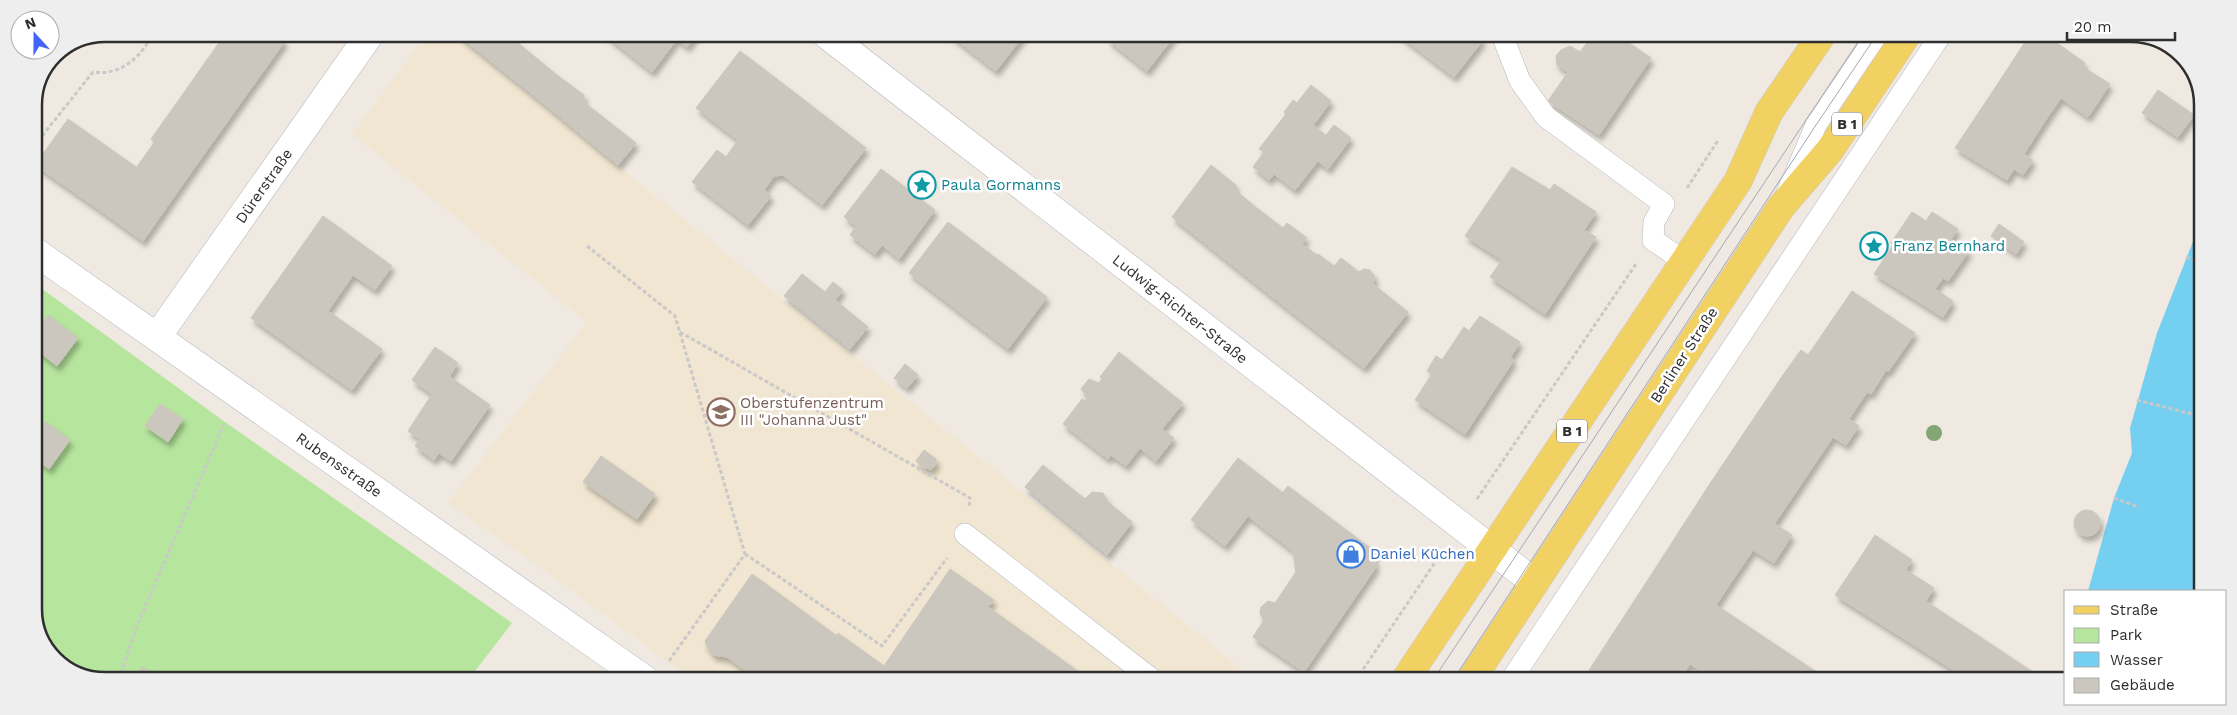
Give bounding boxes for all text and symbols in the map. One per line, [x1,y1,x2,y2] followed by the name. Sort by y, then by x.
[10,10,60,60] north arrow
[2067,10,2174,42] scale bar
[23,14,38,32] text: N
[2074,18,2112,36] text: 20 m
[1832,112,1862,136] road number: B 1
[232,145,296,227] street label: Dürerstraße
[907,170,937,200] place icon: Paula Gormanns
[941,176,1061,194] place label: Paula Gormanns
[1859,231,1889,261] place icon: Franz Bernhard
[1893,237,2005,255] place label: Franz Bernhard
[1109,251,1251,367] street label: Ludwig-Richter-Straße
[1646,304,1722,406] street label: Berliner Straße
[740,394,884,429] place label: Oberstufenzentrum III "Johanna Just"
[706,397,736,427] school or university icon: Oberstufenzentrum III "Johanna Just"
[1557,420,1587,442] road number: B 1
[293,429,385,501] street label: Rubensstraße
[1336,539,1366,569] shop icon: Daniel Küchen
[1370,545,1475,563] place label: Daniel Küchen
[2064,590,2227,705] legend
[2110,601,2158,619] text: Straße
[2110,626,2143,644] text: Park
[2110,651,2163,669] text: Wasser
[2110,676,2175,694] text: Gebäude

